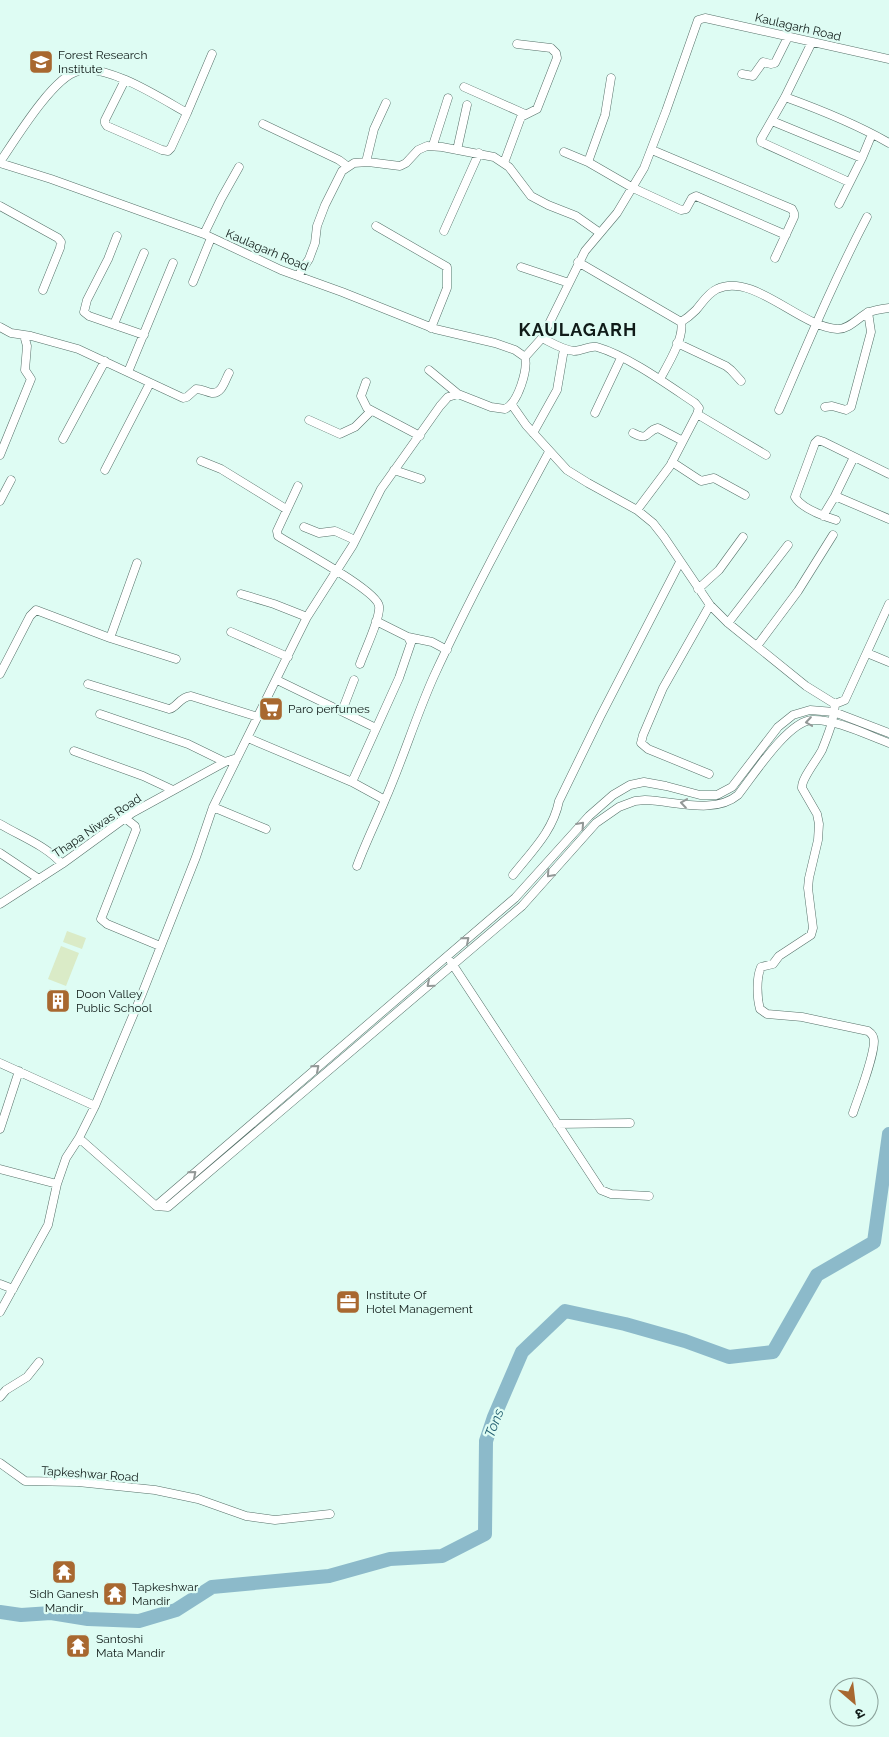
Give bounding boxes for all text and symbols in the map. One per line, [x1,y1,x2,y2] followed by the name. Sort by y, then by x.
[753,10,843,44] street label: Kaulagarh Road
[58,48,147,76] place label: Forest Research Institute
[28,49,54,75] school or university icon: Forest Research Institute
[224,226,310,274] street label: Kaulagarh Road
[519,319,637,340] district label: KAULAGARH
[258,696,284,722] supermarket icon: Paro perfumes
[288,702,370,716] place label: Paro perfumes
[805,716,813,727] one-way arrow
[50,791,144,861] street label: Thapa Niwas Road
[679,799,688,809] one-way arrow
[575,822,584,831] one-way arrow
[547,869,556,878] one-way arrow
[461,937,470,946] one-way arrow
[427,978,436,987] one-way arrow
[76,987,153,1015] place label: Doon Valley Public School
[45,988,71,1014] building icon: Doon Valley Public School
[311,1065,320,1074] one-way arrow
[187,1171,196,1180] one-way arrow
[366,1288,473,1316] place label: Institute Of Hotel Management
[335,1289,361,1315] office icon: Institute Of Hotel Management
[481,1406,507,1439] water label: Tons
[41,1464,139,1484] street label: Tapkeshwar Road
[51,1559,77,1585] temple icon: Sidh Ganesh Mandir
[132,1580,199,1608] place label: Tapkeshwar Mandir
[102,1581,128,1607] temple icon: Tapkeshwar Mandir
[29,1587,99,1615] place label: Sidh Ganesh Mandir
[96,1632,166,1660] place label: Santoshi Mata Mandir
[65,1633,91,1659] temple icon: Santoshi Mata Mandir
[829,1677,879,1727] north arrow
[852,1704,867,1723] text: उ

